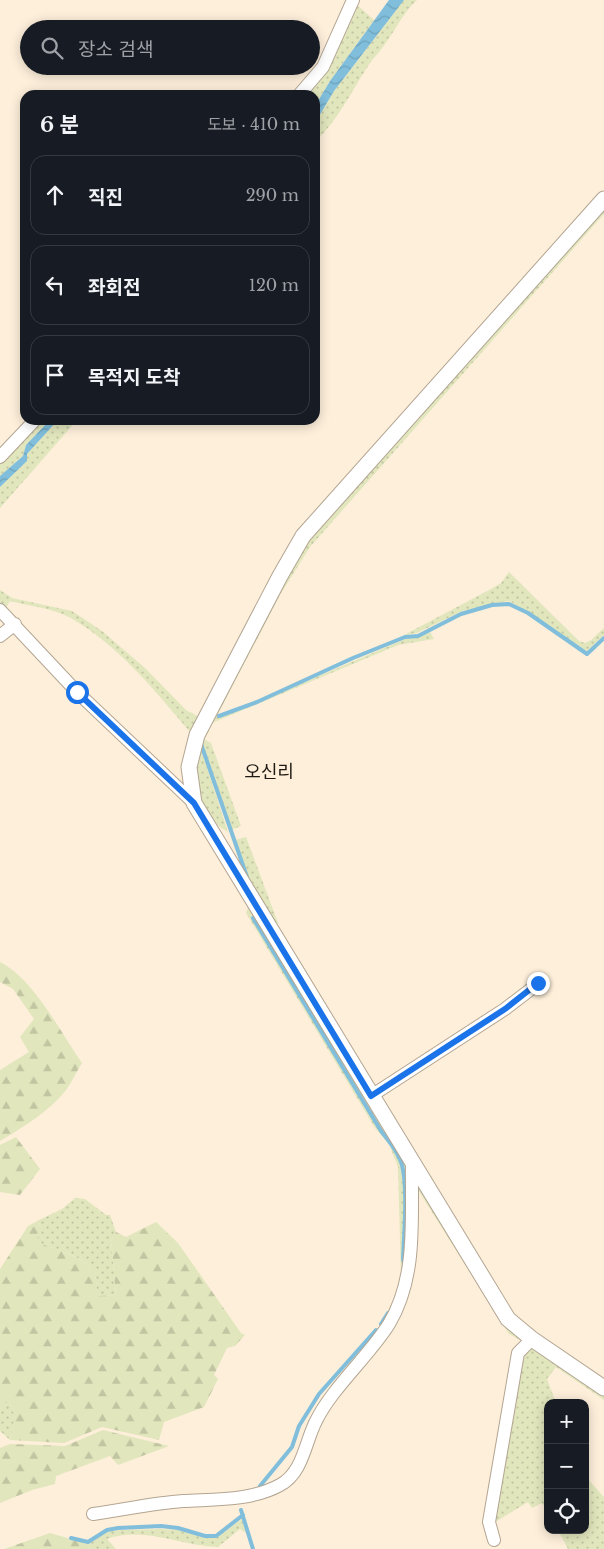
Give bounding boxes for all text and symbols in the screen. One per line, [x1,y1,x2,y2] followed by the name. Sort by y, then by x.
[20,20,320,75] search box
[38,34,66,62] icon: search
[78,38,153,61] text: 장소 검색
[40,112,79,138] text: 6 분
[207,114,300,134] text: 도보 · 410 m
[41,181,69,209] icon: ahead
[246,185,299,205] text: 290 m
[88,186,123,209] text: 직진
[41,271,69,299] icon: left
[249,275,299,295] text: 120 m
[88,276,140,299] text: 좌회전
[41,361,69,389] icon: arrive
[88,366,180,389] text: 목적지 도착
[66,681,89,704] route start
[244,761,294,783] district label: 오신리
[527,972,550,995] route end
[544,1399,589,1534] map controls
[544,1399,589,1444] button: +
[544,1444,589,1489] button: −
[544,1489,589,1534] button: locate

